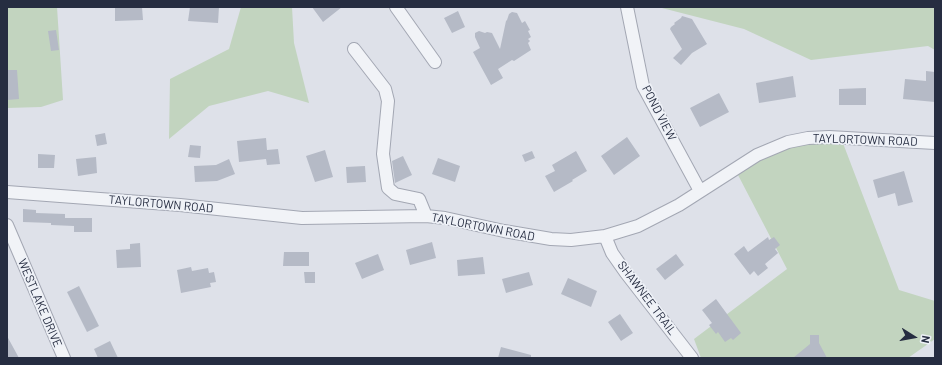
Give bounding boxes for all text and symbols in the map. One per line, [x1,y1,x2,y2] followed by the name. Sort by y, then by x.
[639,83,679,143] street label: POND VIEW
[812,131,918,149] street label: TAYLORTOWN ROAD
[108,192,214,216] street label: TAYLORTOWN ROAD
[430,210,536,244] street label: TAYLORTOWN ROAD
[15,257,65,349] street label: WESTLAKE DRIVE
[615,258,679,338] street label: SHAWNEE TRAIL
[894,317,934,357] north arrow
[919,335,933,344] text: N

